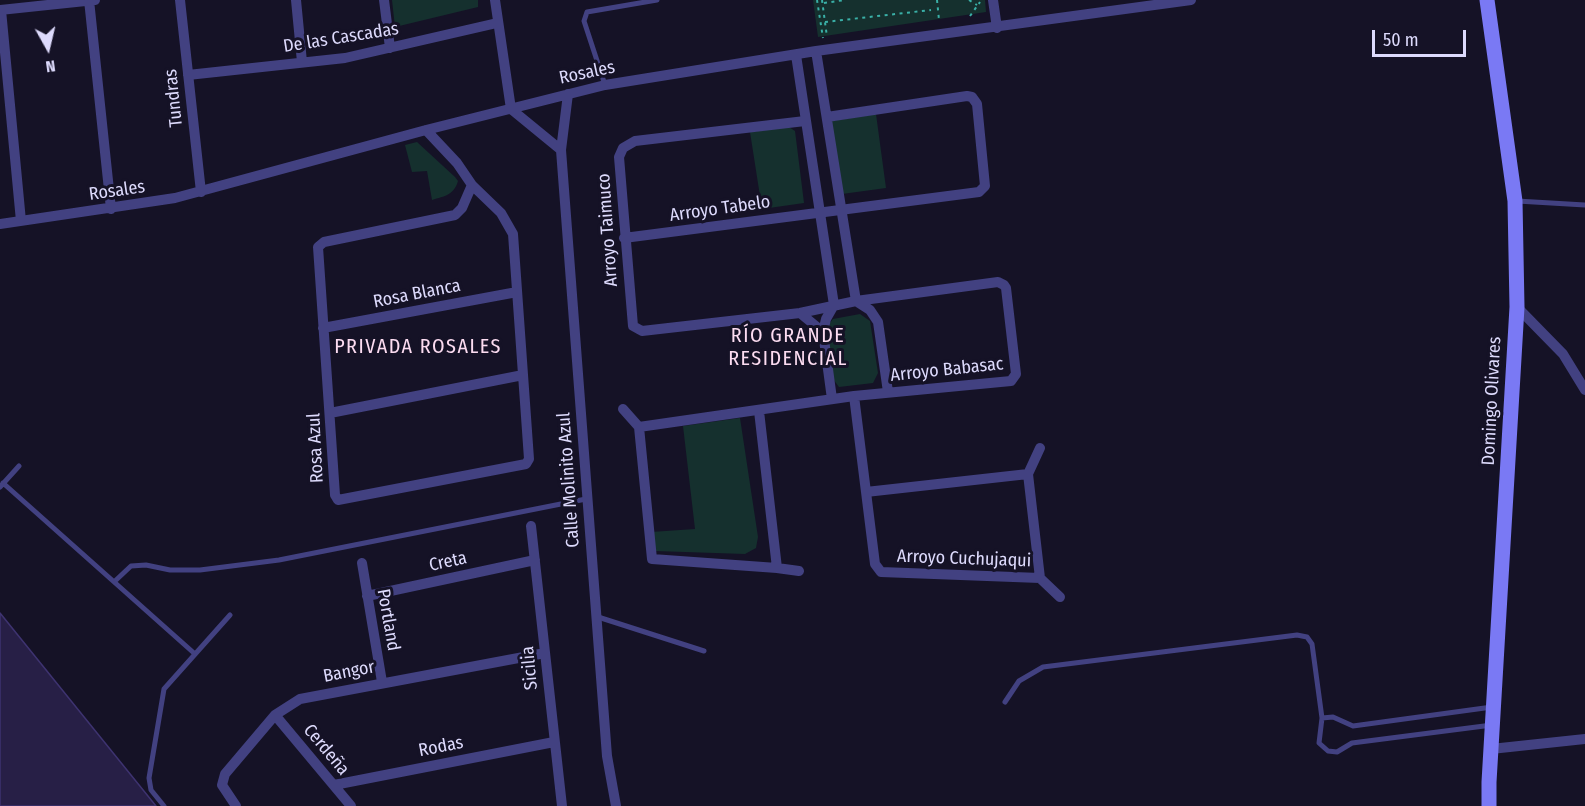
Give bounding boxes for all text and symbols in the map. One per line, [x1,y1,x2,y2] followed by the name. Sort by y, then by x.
[18,18,78,78] north arrow
[282,18,400,58] street label: De las Cascadas
[1375,18,1470,56] scale bar
[1383,29,1419,51] text: 50 m
[45,56,57,76] text: N
[557,57,617,89] street label: Rosales
[160,68,188,128] street label: Tundras
[593,173,623,287] street label: Arroyo Taimuco
[88,176,146,206] street label: Rosales
[668,191,772,227] street label: Arroyo Tabelo
[371,275,463,313] street label: Rosa Blanca
[728,324,848,371] district label: RÍO GRANDE RESIDENCIAL
[334,335,502,359] district label: PRIVADA ROSALES
[1478,336,1506,466] street label: Domingo Olivares
[889,353,1005,387] street label: Arroyo Babasac
[303,412,329,484] street label: Rosa Azul
[553,412,585,548] street label: Calle Molinito Azul
[896,546,1032,572] street label: Arroyo Cuchujaqui
[427,547,469,577] street label: Creta
[372,587,404,653] street label: Portland
[517,645,543,691] street label: Sicilia
[321,656,377,688] street label: Bangor
[298,720,354,780] street label: Cerdeña
[417,732,465,762] street label: Rodas

